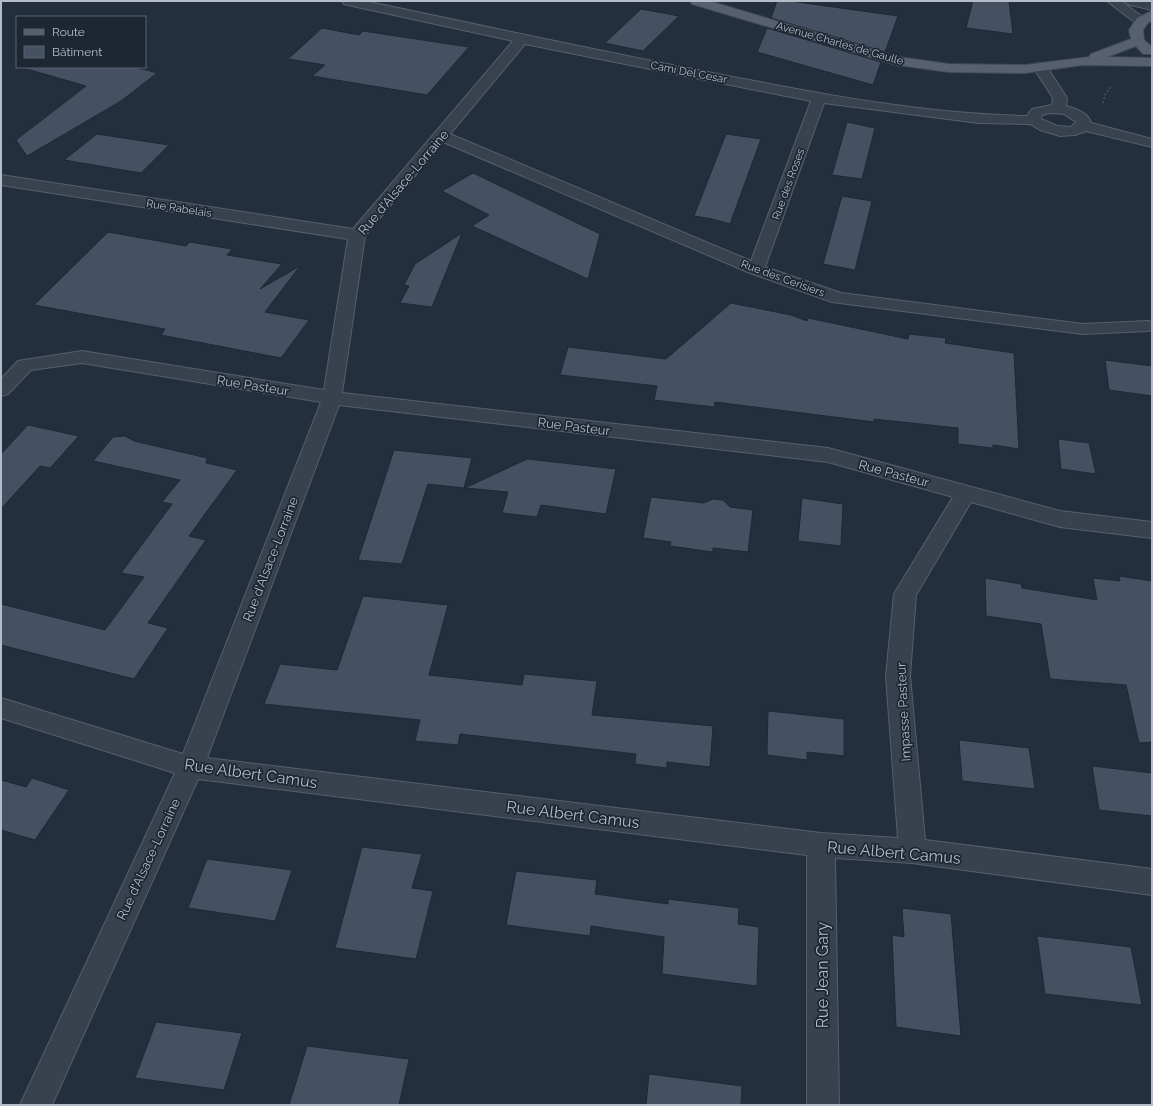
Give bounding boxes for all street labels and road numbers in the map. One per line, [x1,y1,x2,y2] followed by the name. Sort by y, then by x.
[775,19,905,68] street label: Avenue Charles de Gaulle
[649,59,728,86] street label: Cami Del Cesar
[355,127,452,238] street label: Rue d'Alsace-Lorraine
[770,147,807,222] street label: Rue des Roses
[145,197,213,220] street label: Rue Rabelais
[739,257,826,300] street label: Rue des Cerisiers
[216,372,290,399] street label: Rue Pasteur
[537,415,611,438] street label: Rue Pasteur
[857,457,931,490] street label: Rue Pasteur
[240,494,301,624] street label: Rue d'Alsace-Lorraine
[893,662,914,762] street label: Impasse Pasteur
[183,755,319,792] street label: Rue Albert Camus
[114,796,183,922] street label: Rue d'Alsace-Lorraine
[505,797,641,832] street label: Rue Albert Camus
[826,837,962,868] street label: Rue Albert Camus
[813,921,832,1028] street label: Rue Jean Gary

